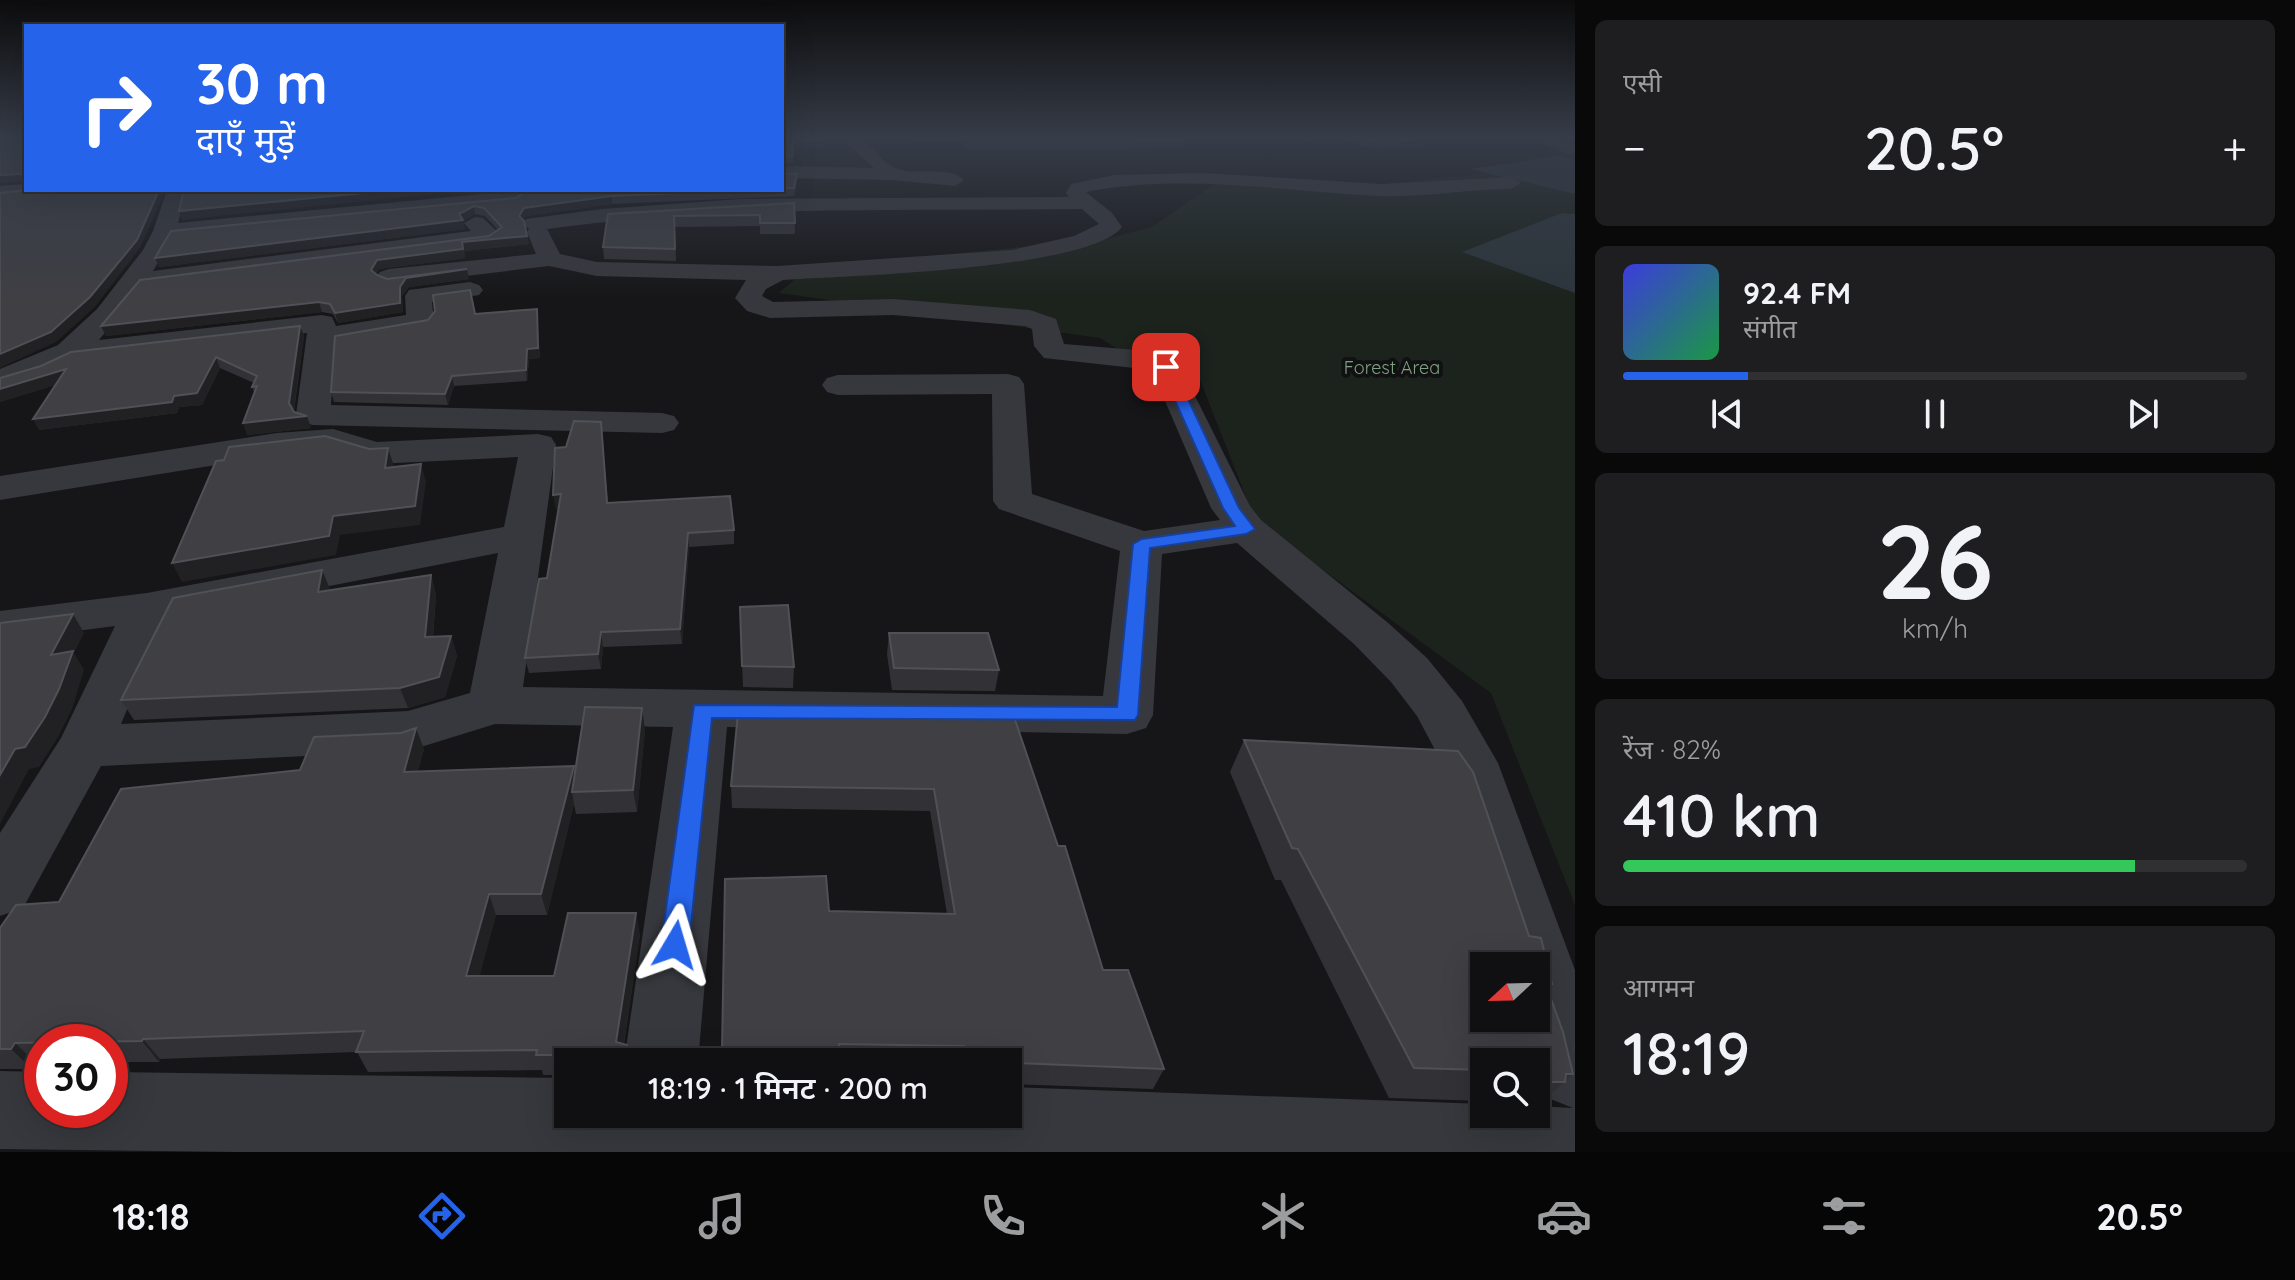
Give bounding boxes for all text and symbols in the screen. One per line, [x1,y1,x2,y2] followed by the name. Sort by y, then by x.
[196,48,328,118] text: 30 m
[64,56,168,160] icon: right
[1623,66,1662,99] text: एसी
[1864,110,2004,185] text: 20.5°
[196,117,295,162] text: दाएँ मुड़ें
[1623,120,1646,175] text: −
[2222,120,2247,175] text: +
[1743,274,1851,312] text: 92.4 FM
[1743,312,1797,345] text: संगीत
[1132,333,1200,401] pin
[1144,345,1188,389] icon: arrive
[1344,356,1440,379] park label: Forest Area
[1705,392,1749,436] icon: previous
[1913,392,1957,436] icon: pause
[2121,392,2165,436] icon: next
[1877,495,1993,625] text: 26
[1902,612,1968,645] text: km/h
[1623,733,1721,766] text: रेंज · 82%
[1623,777,1821,852] text: 410 km
[633,903,717,987] position arrow
[1470,952,1550,1032] north arrow
[1470,952,1550,1128] map controls
[1623,971,1694,1004] text: आगमन
[1623,1015,1750,1090] text: 18:19
[24,1024,128,1128] speed limit sign: 30
[1470,1048,1550,1128] button: search
[648,1069,928,1107] text: 18:19 · 1 मिनट · 200 m
[414,1188,470,1244] icon: directions
[694,1188,750,1244] icon: music
[975,1188,1031,1244] icon: phone
[1255,1188,1311,1244] icon: climate
[1536,1188,1592,1244] icon: car
[1816,1188,1872,1244] icon: filters
[112,1194,190,1239] text: 18:18
[2096,1194,2183,1239] text: 20.5°

